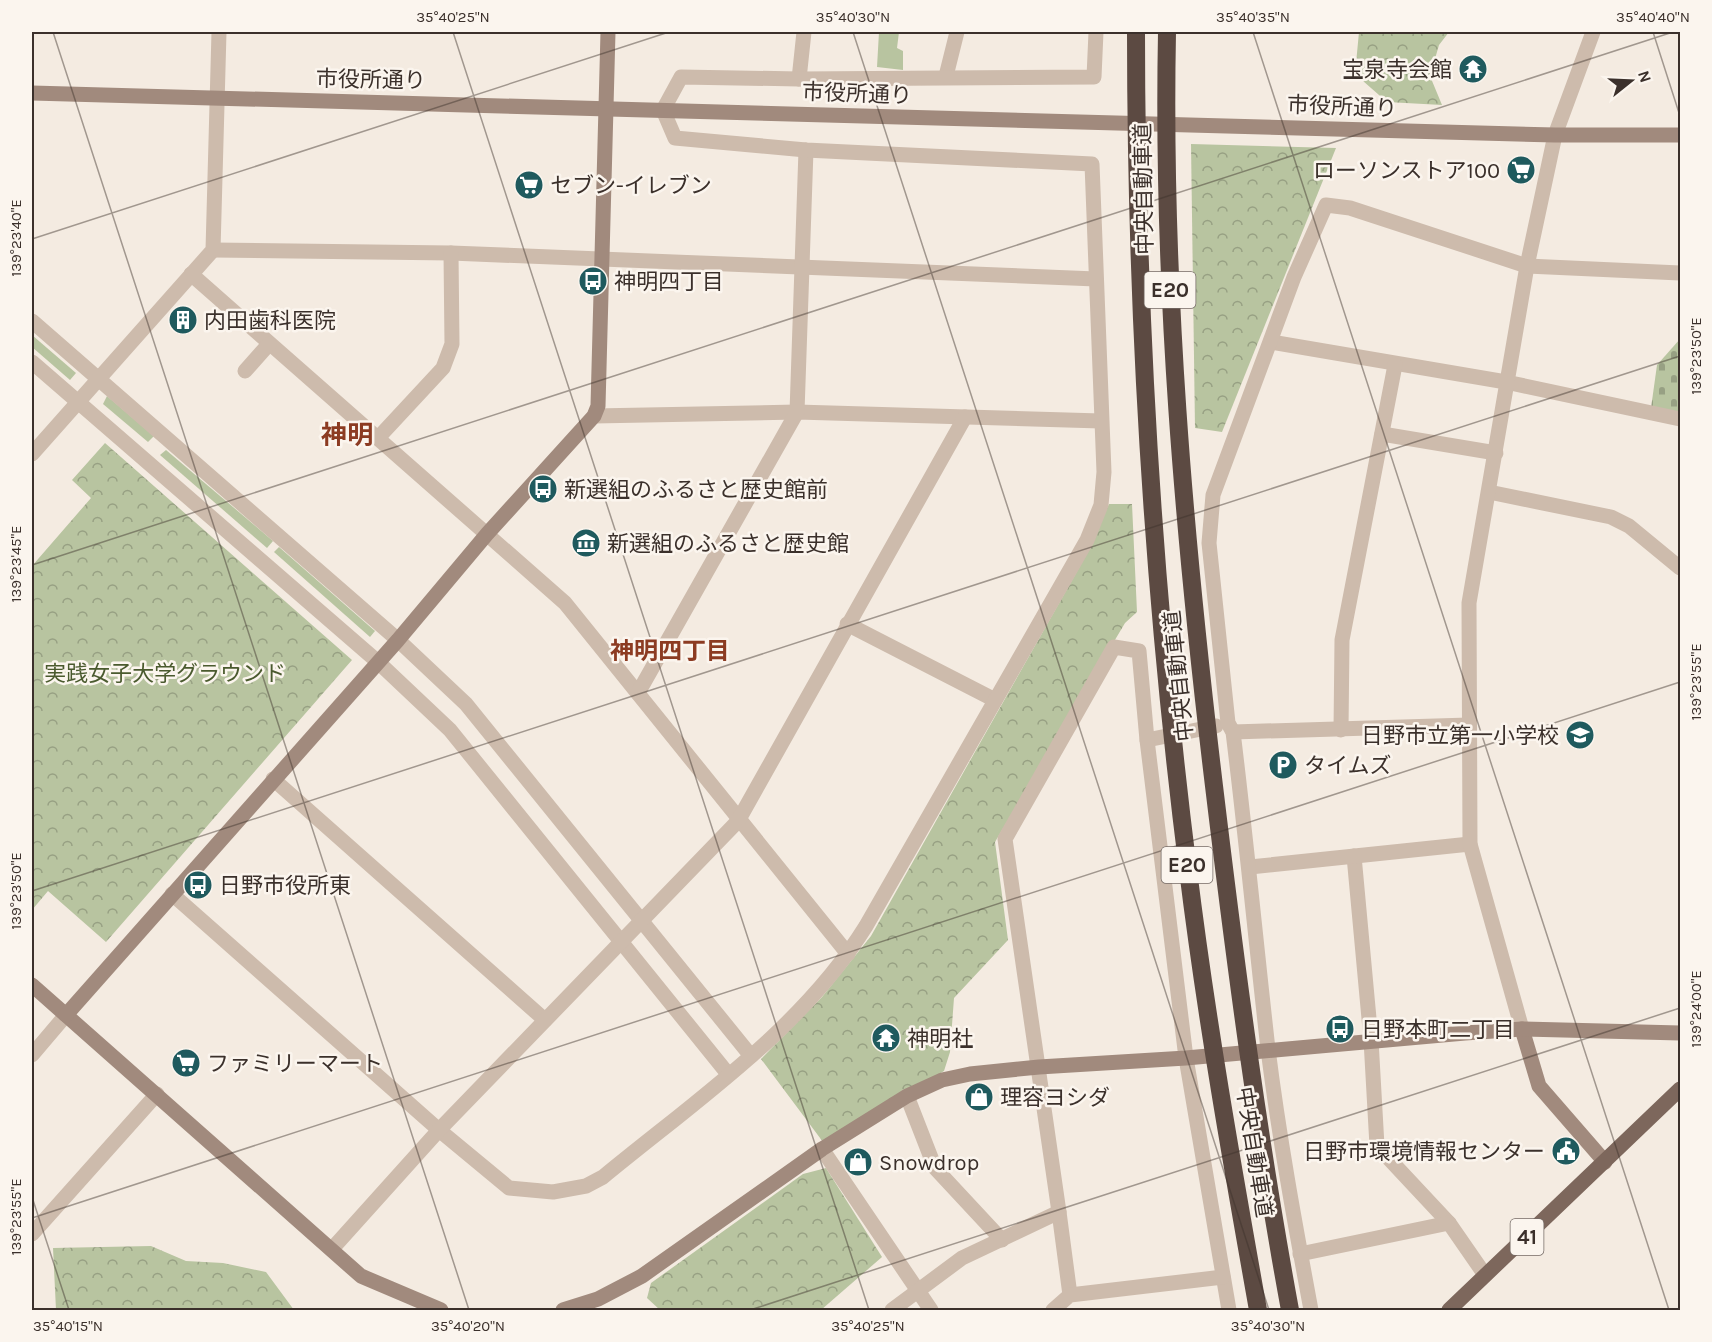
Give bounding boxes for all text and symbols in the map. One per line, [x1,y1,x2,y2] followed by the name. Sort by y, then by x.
[416,8,490,26] text: 35°40'25"N
[816,8,890,26] text: 35°40'30"N
[1216,8,1290,26] text: 35°40'35"N
[1616,8,1690,26] text: 35°40'40"N
[1601,51,1661,111] north arrow
[1457,53,1489,85] temple icon: 宝泉寺会館
[1342,57,1452,83] place label: 宝泉寺会館
[316,66,426,94] street label: 市役所通り
[1634,68,1656,85] text: N
[802,79,912,109] street label: 市役所通り
[1287,92,1397,122] street label: 市役所通り
[1130,123,1158,255] street label: 中央自動車道
[1505,154,1537,186] supermarket icon: ローソンストア100
[1313,158,1500,184] place label: ローソンストア100
[513,169,545,201] supermarket icon: セブン-イレブン
[550,173,712,199] place label: セブン-イレブン
[7,199,25,277] text: 139°23'40"E
[577,265,609,297] bus stop icon: 神明四丁目
[614,269,724,295] place label: 神明四丁目
[1144,272,1196,308] road number: E20
[167,304,199,336] building icon: 内田歯科医院
[204,308,336,334] place label: 内田歯科医院
[1687,317,1705,395] text: 139°23'50"E
[321,420,373,451] district label: 神明
[527,473,559,505] bus stop icon: 新選組のふるさと歴史館前
[564,477,828,503] place label: 新選組のふるさと歴史館前
[7,525,25,603] text: 139°23'45"E
[570,527,602,559] museum icon: 新選組のふるさと歴史館
[607,531,849,557] place label: 新選組のふるさと歴史館
[1159,609,1199,743] street label: 中央自動車道
[610,637,730,665] district label: 神明四丁目
[1687,643,1705,721] text: 139°23'55"E
[44,661,286,687] park label: 実践女子大学グラウンド
[1564,719,1596,751] school or university icon: 日野市立第一小学校
[1361,723,1559,749] place label: 日野市立第一小学校
[1267,749,1299,781] parking icon: タイムズ
[1304,753,1392,779] place label: タイムズ
[1162,847,1212,883] road number: E20
[7,852,25,930] text: 139°23'50"E
[182,869,214,901] bus stop icon: 日野市役所東
[219,873,351,899] place label: 日野市役所東
[1687,970,1705,1048] text: 139°24'00"E
[1324,1013,1356,1045] bus stop icon: 日野本町二丁目
[1361,1017,1515,1043] place label: 日野本町二丁目
[870,1022,902,1054] temple icon: 神明社
[907,1026,973,1052] place label: 神明社
[170,1047,202,1079] supermarket icon: ファミリーマート
[207,1051,383,1077] place label: ファミリーマート
[963,1081,995,1113] shop icon: 理容ヨシダ
[1000,1085,1110,1111] place label: 理容ヨシダ
[1231,1085,1277,1219] street label: 中央自動車道
[1550,1135,1582,1167] public building icon: 日野市環境情報センター
[1303,1139,1545,1165] place label: 日野市環境情報センター
[842,1146,874,1178] shop icon: Snowdrop
[879,1150,979,1176] place label: Snowdrop
[7,1178,25,1256] text: 139°23'55"E
[1510,1219,1544,1255] road number: 41
[33,1317,103,1335] text: 35°40'15"N
[431,1317,505,1335] text: 35°40'20"N
[831,1317,905,1335] text: 35°40'25"N
[1231,1317,1305,1335] text: 35°40'30"N

